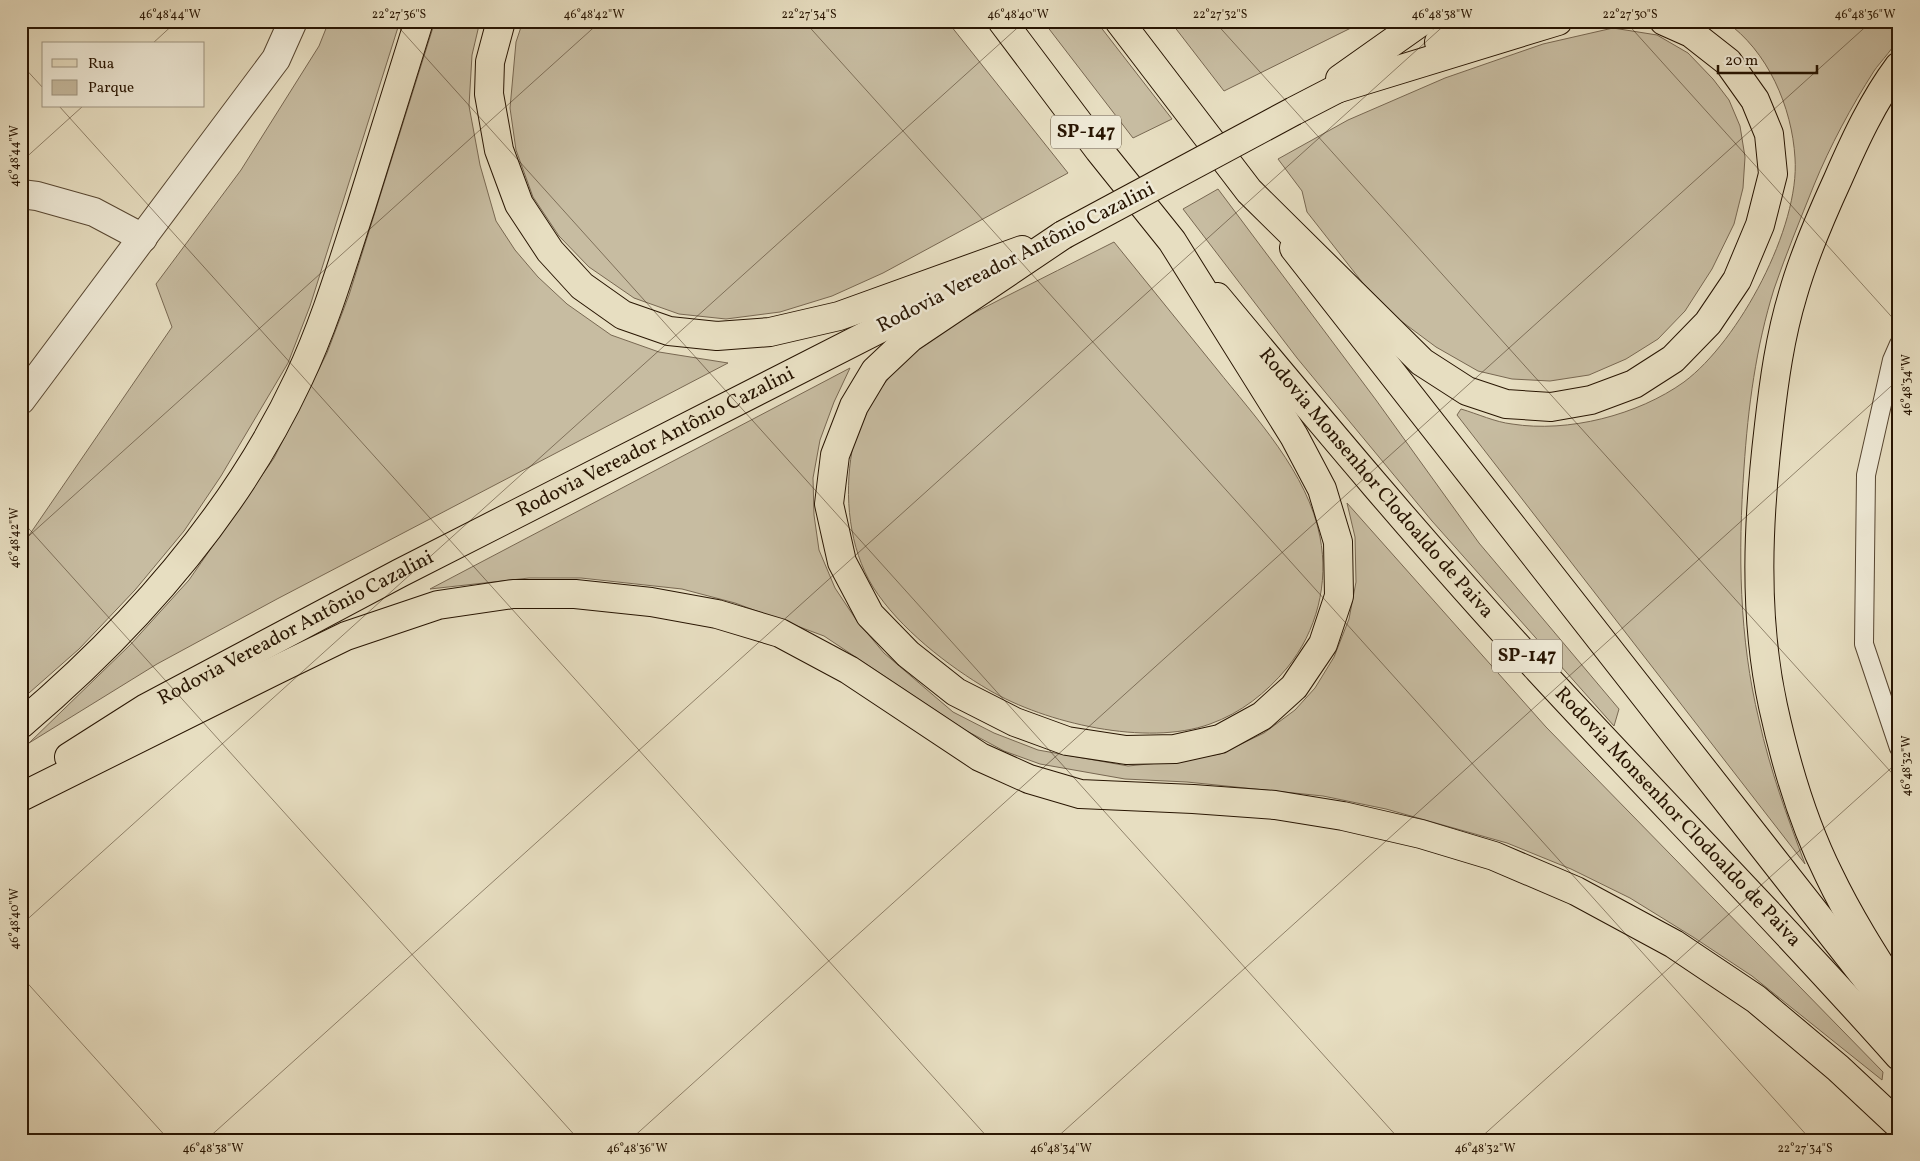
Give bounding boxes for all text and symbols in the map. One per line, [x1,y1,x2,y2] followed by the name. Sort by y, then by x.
[139,7,201,23] text: 46°48'44"W
[372,7,426,23] text: 22°27'36"S
[563,7,625,23] text: 46°48'42"W
[781,7,837,23] text: 22°27'34"S
[987,7,1049,23] text: 46°48'40"W
[1193,7,1247,23] text: 22°27'32"S
[1411,7,1473,23] text: 46°48'38"W
[1602,7,1658,23] text: 22°27'30"S
[1834,7,1896,23] text: 46°48'36"W
[42,42,205,108] legend
[1718,42,1816,74] scale bar
[1725,51,1758,72] text: 20 m
[88,54,114,75] text: Rua
[88,78,134,99] text: Parque
[1051,115,1121,148] road number: SP-147
[7,125,23,187] text: 46°48'44"W
[872,176,1160,340] street label: Rodovia Vereador Antônio Cazalini
[1252,342,1500,625] street label: Rodovia Monsenhor Clodoaldo de Paiva
[1899,354,1915,416] text: 46°48'34"W
[512,360,800,525] street label: Rodovia Vereador Antônio Cazalini
[7,507,23,569] text: 46°48'42"W
[153,544,439,713] street label: Rodovia Vereador Antônio Cazalini
[1492,640,1562,672] road number: SP-147
[1548,681,1807,954] street label: Rodovia Monsenhor Clodoaldo de Paiva
[1899,735,1915,797] text: 46°48'32"W
[7,888,23,950] text: 46°48'40"W
[182,1141,244,1157] text: 46°48'38"W
[606,1141,668,1157] text: 46°48'36"W
[1030,1141,1092,1157] text: 46°48'34"W
[1454,1141,1516,1157] text: 46°48'32"W
[1777,1141,1833,1157] text: 22°27'34"S

